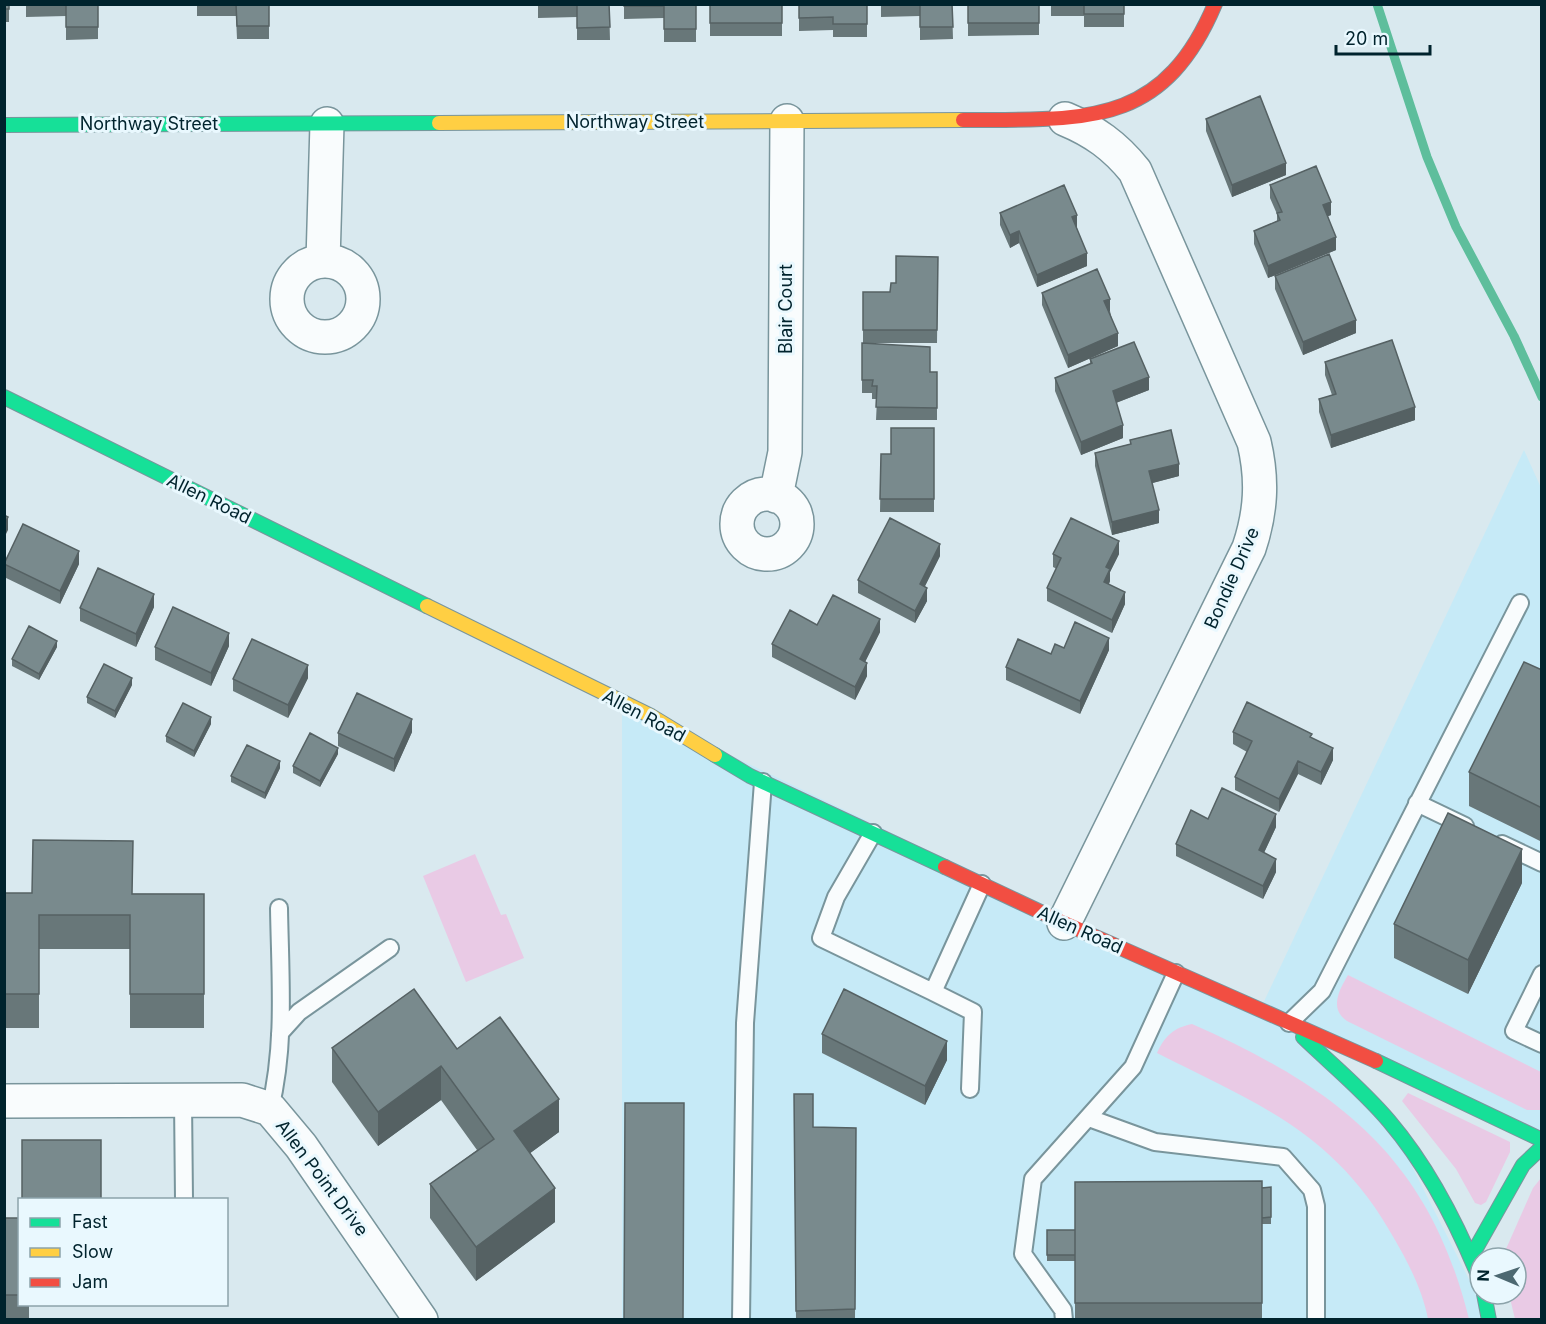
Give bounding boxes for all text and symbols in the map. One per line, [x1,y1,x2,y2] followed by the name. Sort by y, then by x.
[1336,18,1430,56] scale bar
[1345,28,1388,49] text: 20 m
[566,111,704,132] street label: Northway Street
[80,113,218,134] street label: Northway Street
[775,264,796,354] street label: Blair Court
[164,469,255,528] street label: Allen Road
[1200,524,1263,632] street label: Bondie Drive
[599,685,689,746] street label: Allen Road
[1034,901,1126,958] street label: Allen Road
[272,1115,373,1240] street label: Allen Point Drive
[18,1198,228,1306] legend
[72,1211,108,1232] text: Fast
[72,1241,113,1262] text: Slow
[1468,1246,1528,1306] north arrow
[1473,1269,1493,1282] text: N
[72,1271,108,1292] text: Jam

